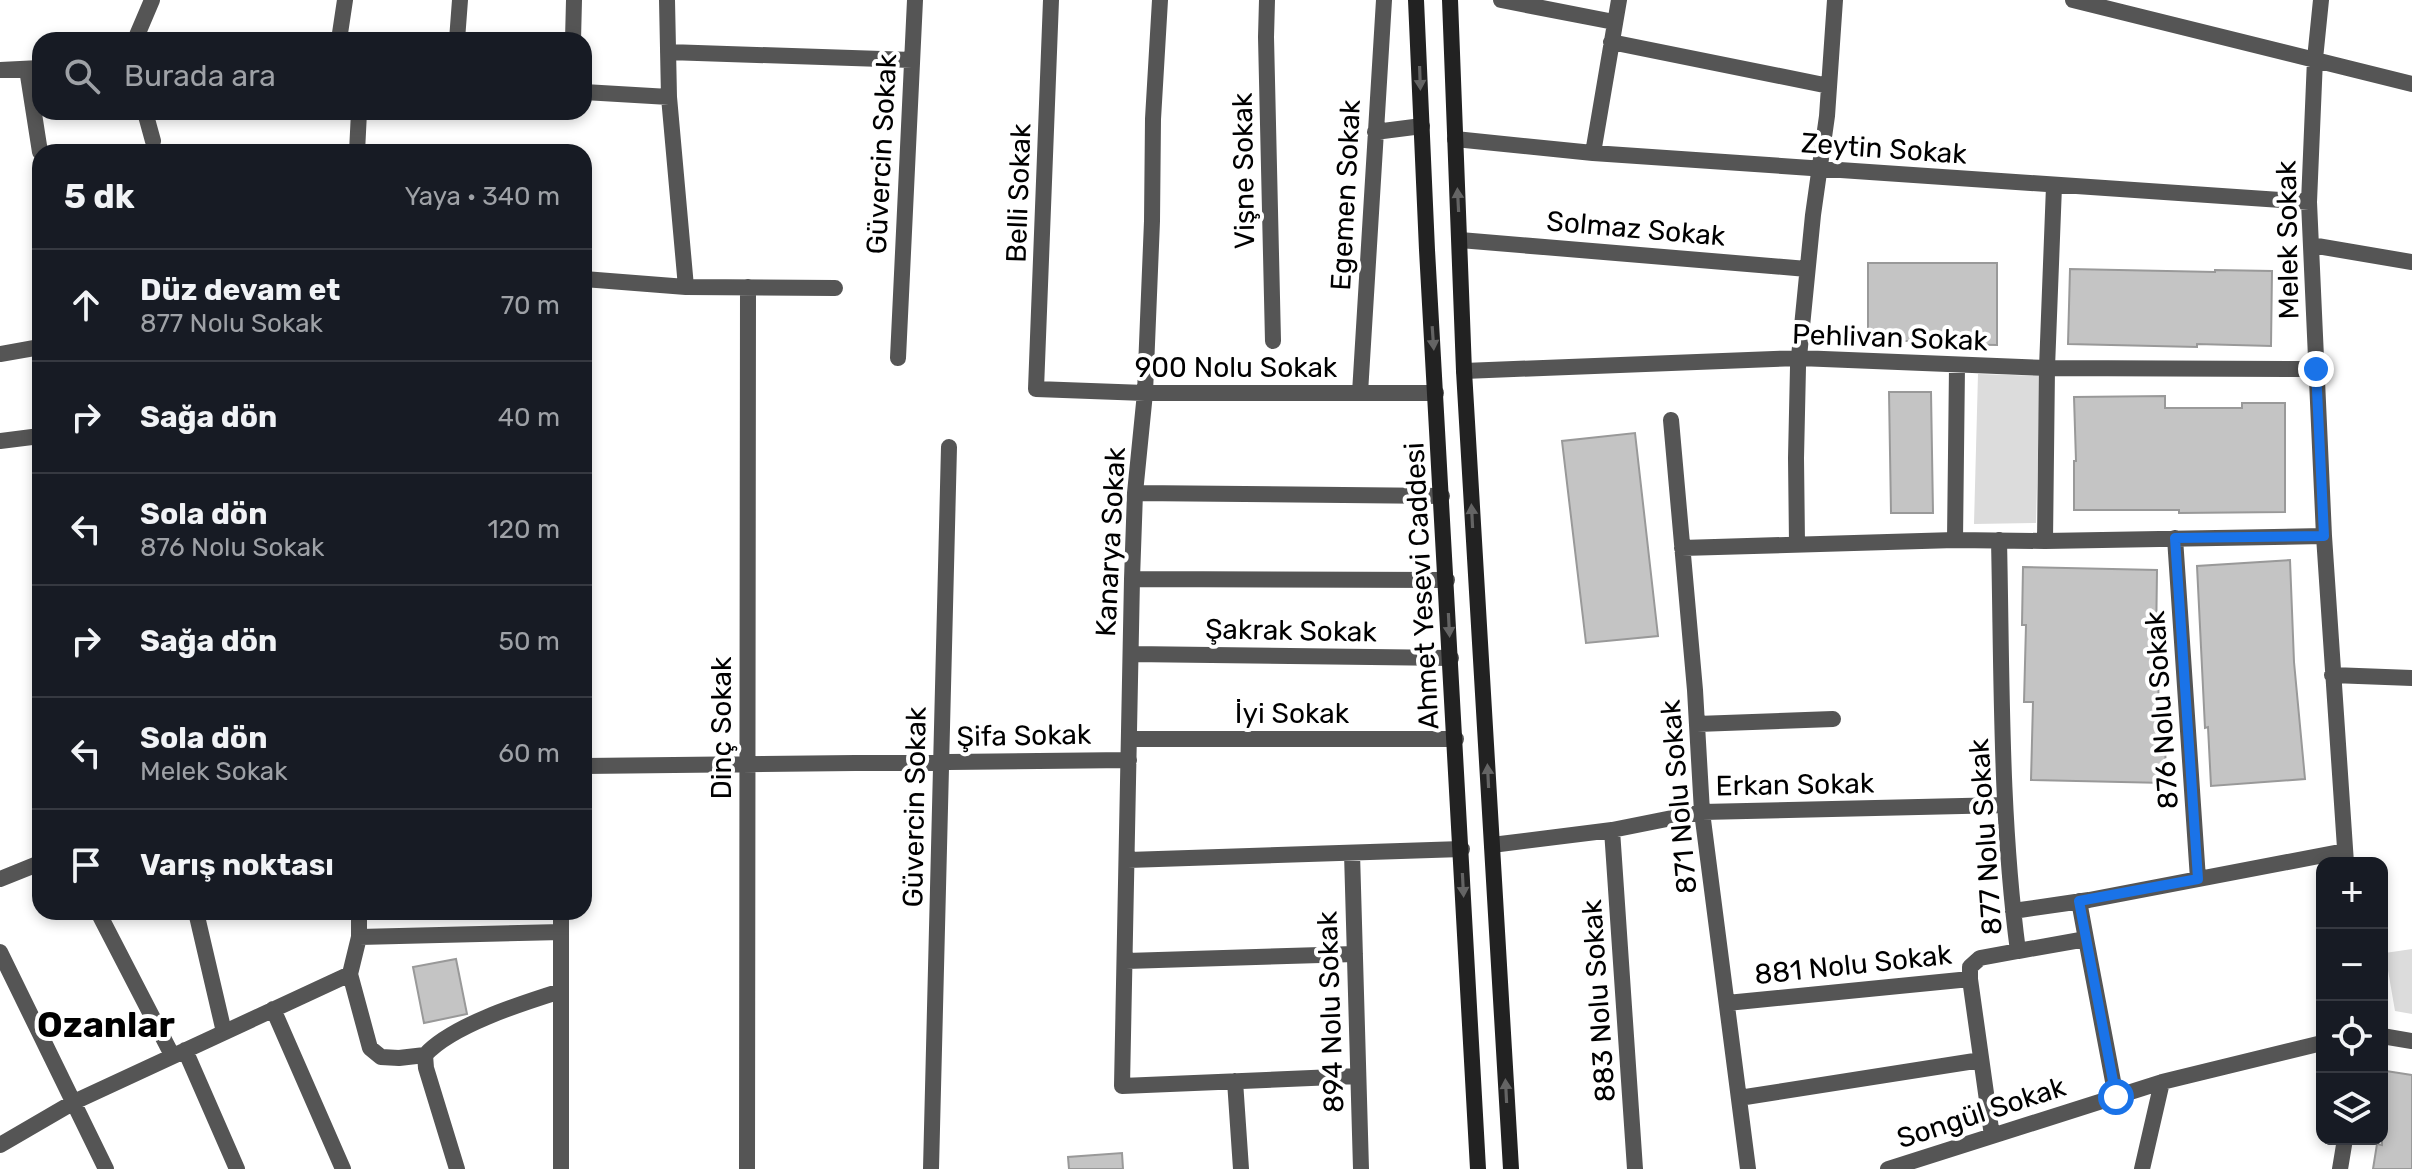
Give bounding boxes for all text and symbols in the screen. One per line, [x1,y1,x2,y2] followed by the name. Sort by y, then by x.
[32,32,592,120] search box
[860,52,903,255] street label: Güvercin Sokak
[60,54,104,98] icon: search
[124,58,276,94] text: Burada ara
[1414,66,1427,91] one-way arrow
[1226,92,1261,249] street label: Vişne Sokak
[1324,98,1367,291] street label: Egemen Sokak
[1000,122,1037,263] street label: Belli Sokak
[1800,126,1968,171] street label: Zeytin Sokak
[2270,160,2305,320] street label: Melek Sokak
[64,176,135,217] text: 5 dk
[404,181,560,212] text: Yaya · 340 m
[1451,187,1464,212] one-way arrow
[1545,204,1727,253] street label: Solmaz Sokak
[140,272,340,308] text: Düz devam et
[64,283,108,327] icon: ahead
[501,290,560,321] text: 70 m
[140,308,323,339] text: 877 Nolu Sokak
[1792,318,1989,357] street label: Pehlivan Sokak
[1427,325,1440,350] one-way arrow
[1135,351,1338,384] street label: 900 Nolu Sokak
[2298,351,2334,387] route end
[64,395,108,439] icon: right
[140,399,277,435] text: Sağa dön
[498,402,560,433] text: 40 m
[1397,442,1445,730] street label: Ahmet Yesevi Caddesi
[1089,446,1132,638] street label: Kanarya Sokak
[140,496,267,532] text: Sola dön
[1466,503,1479,528] one-way arrow
[64,507,108,551] icon: left
[488,514,560,545] text: 120 m
[140,532,324,563] text: 876 Nolu Sokak
[2138,609,2185,810] street label: 876 Nolu Sokak
[1205,613,1378,649] street label: Şakrak Sokak
[1443,613,1456,638] one-way arrow
[64,619,108,663] icon: right
[140,623,277,659] text: Sağa dön
[499,626,560,657] text: 50 m
[705,656,738,799] street label: Dinç Sokak
[1235,697,1350,730] street label: İyi Sokak
[1654,698,1703,895] street label: 871 Nolu Sokak
[896,706,933,908] street label: Güvercin Sokak
[956,718,1092,753] street label: Şifa Sokak
[140,720,267,756] text: Sola dön
[64,731,108,775] icon: left
[1962,737,2009,936] street label: 877 Nolu Sokak
[498,738,560,769] text: 60 m
[140,756,288,787] text: Melek Sokak
[1481,763,1494,788] one-way arrow
[1715,767,1875,802] street label: Erkan Sokak
[64,843,108,887] icon: arrive
[140,847,334,883] text: Varış noktası
[2316,857,2388,1145] map controls
[2316,857,2388,929] button: +
[1457,873,1470,898] one-way arrow
[1575,898,1622,1103] street label: 883 Nolu Sokak
[1310,910,1351,1113] street label: 894 Nolu Sokak
[2316,929,2388,1001] button: −
[1753,938,1954,991] street label: 881 Nolu Sokak
[2316,1001,2388,1073] button: locate
[37,1003,175,1046] district label: Ozanlar
[1893,1070,2070,1155] street label: Songül Sokak
[2316,1073,2388,1145] button: layers
[1499,1078,1512,1103] one-way arrow
[2098,1079,2134,1115] route start

